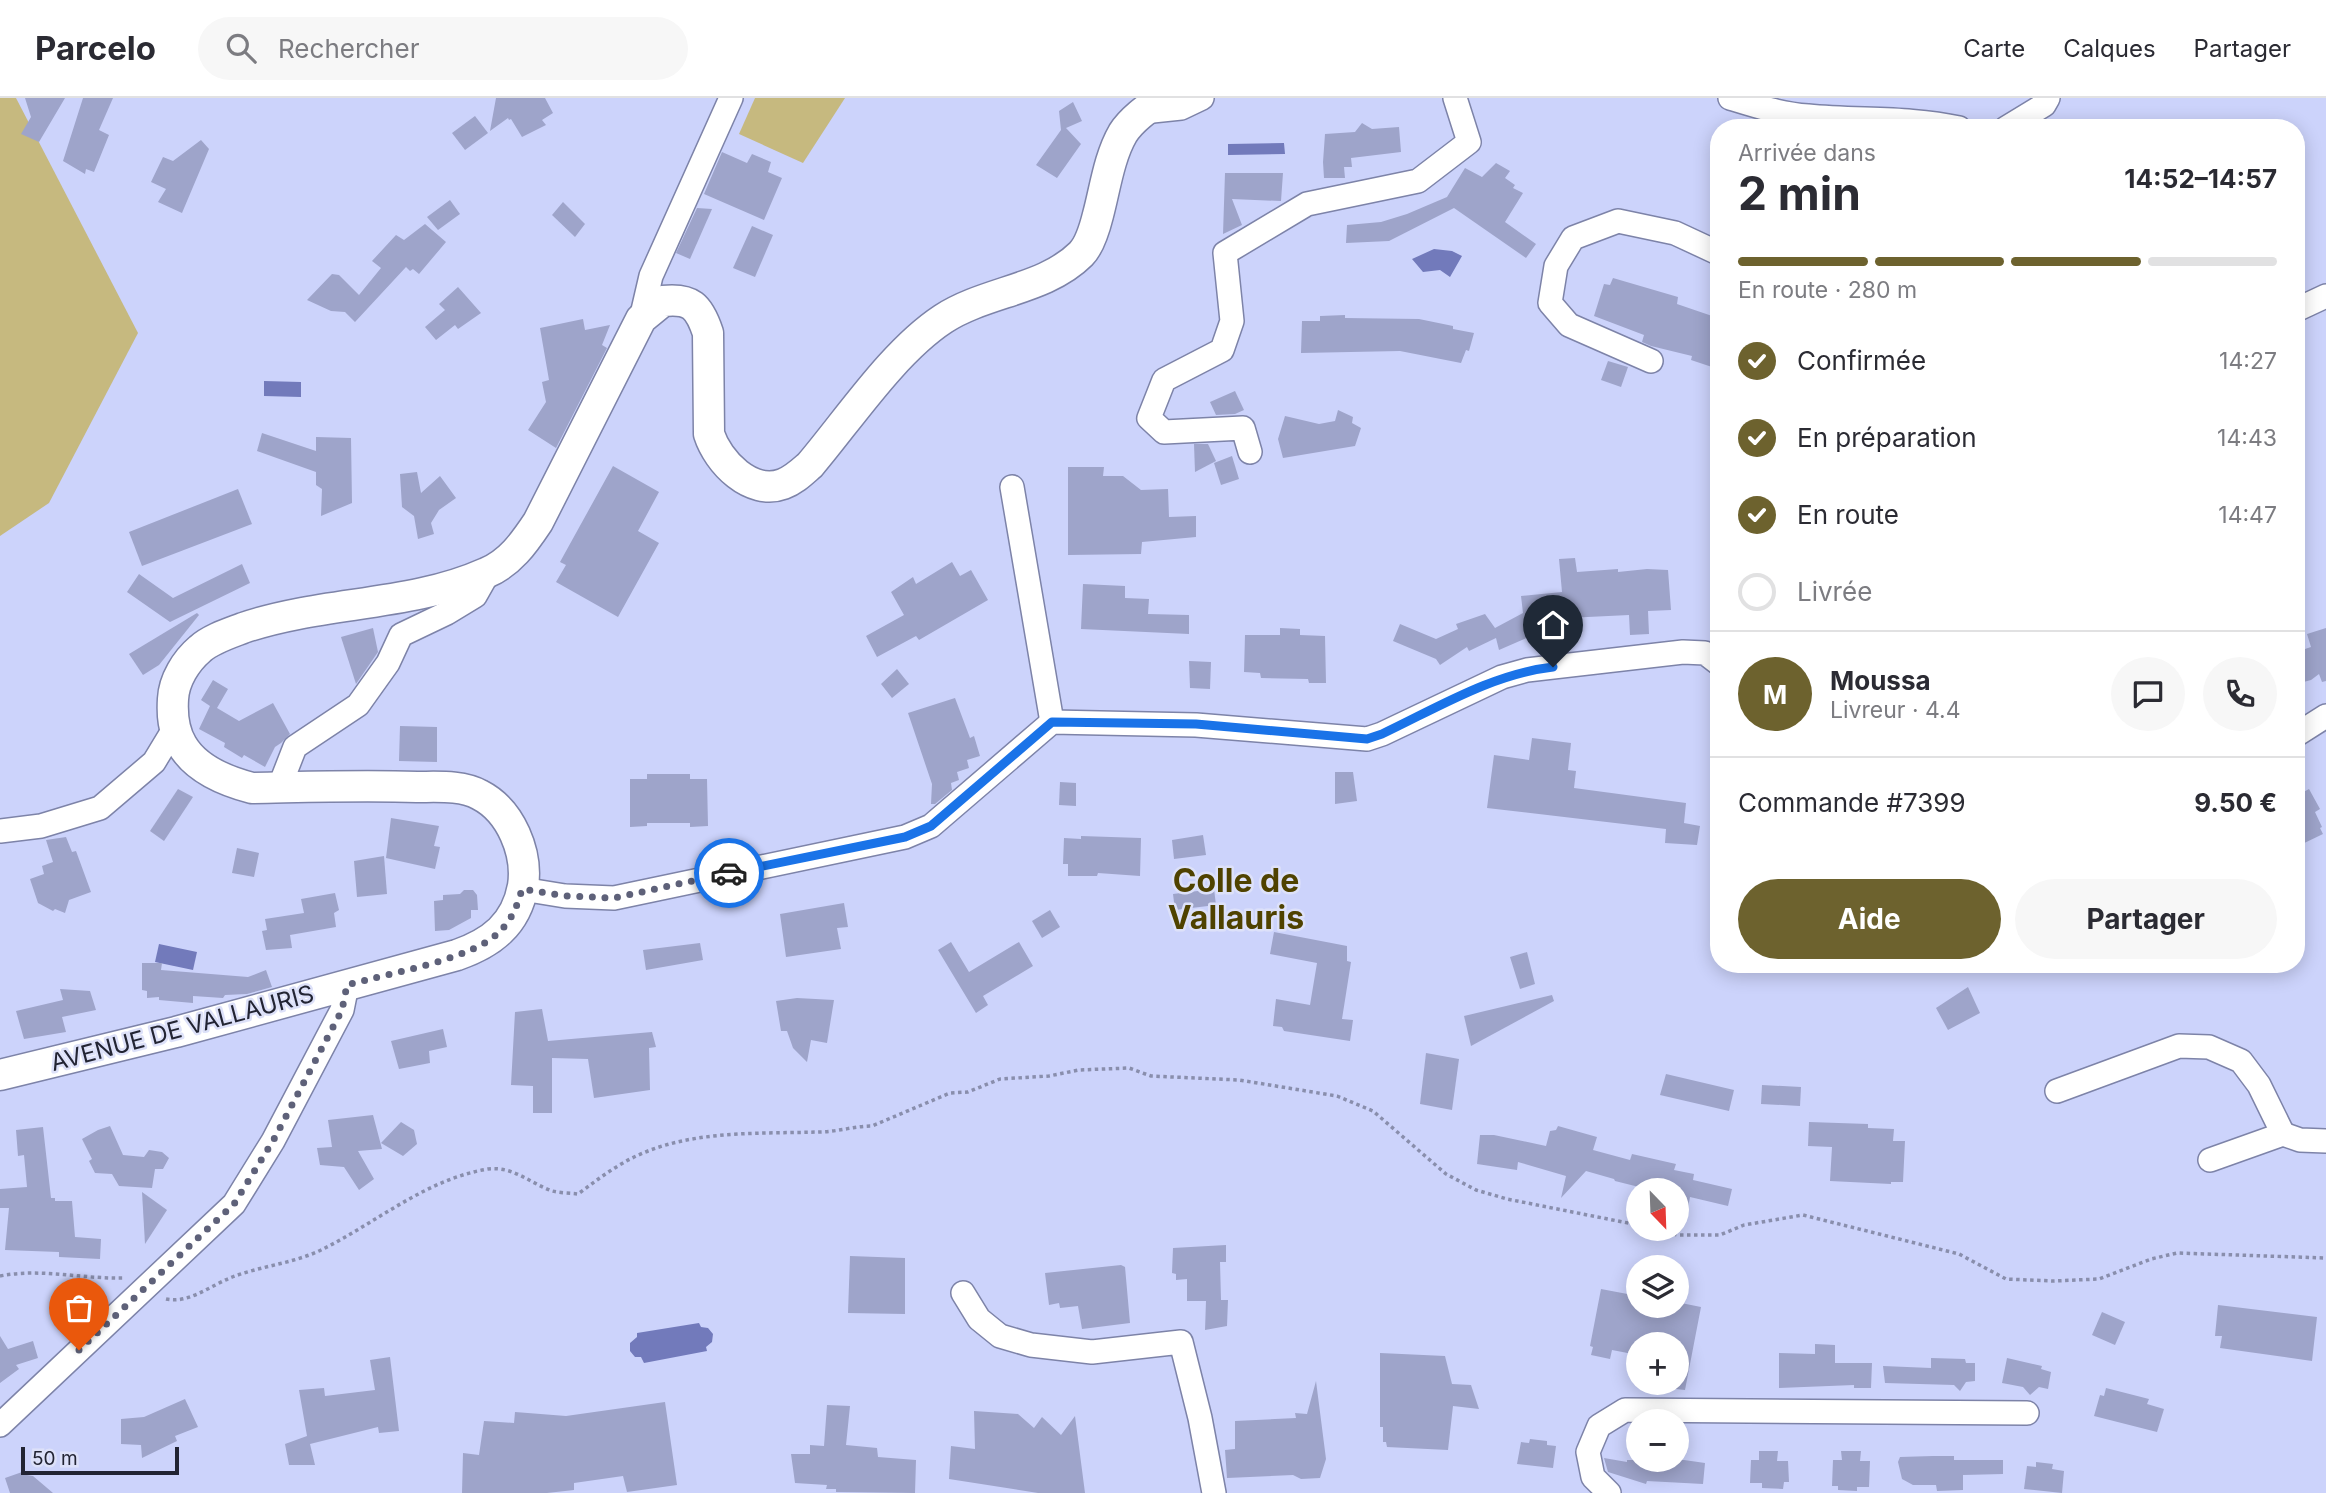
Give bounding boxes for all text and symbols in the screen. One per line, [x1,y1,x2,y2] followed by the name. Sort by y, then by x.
[198,17,688,80] search box
[35,28,156,68] text: Parcelo
[222,29,260,67] icon: search
[278,33,419,64] text: Rechercher
[1963,34,2025,63] text: Carte
[2063,34,2156,63] text: Calques
[2194,34,2291,63] text: Partager
[1738,139,1876,167] text: Arrivée dans
[2124,163,2277,194] text: 14:52–14:57
[1738,165,1861,221] text: 2 min
[1738,276,1917,304] text: En route · 280 m
[1738,342,1776,380] icon: check
[1797,345,1926,376] text: Confirmée
[2219,347,2277,375] text: 14:27
[1738,419,1776,457] icon: check
[1797,422,1977,453] text: En préparation
[2217,424,2277,452] text: 14:43
[1738,496,1776,534] icon: check
[1797,499,1899,530] text: En route
[2218,501,2277,529] text: 14:47
[1797,576,1872,607] text: Livrée
[1523,595,1583,667] pin
[1534,606,1572,644] icon: home
[2111,657,2185,731] button: chat
[2203,657,2277,731] button: phone
[1830,665,1931,696] text: Moussa
[1763,679,1787,710] text: M
[1830,696,1961,724] text: Livreur · 4.4
[1738,787,1966,818] text: Commande #7399
[2194,787,2277,818] text: 9.50 €
[694,838,764,908] courier
[710,854,748,892] icon: car
[1168,861,1304,937] district label: Colle de Vallauris
[1738,879,2001,959] button: Aide
[2015,879,2277,959] button: Partager
[47,979,317,1077] street label: AVENUE DE VALLAURIS
[1626,1178,1689,1241] north arrow
[1626,1178,1689,1472] map controls
[1626,1255,1689,1318] button: layers
[49,1278,109,1350] pin
[60,1289,98,1327] icon: bag
[1626,1332,1689,1395] button: +
[1626,1409,1689,1472] button: −
[21,1444,178,1476] scale bar
[32,1447,78,1470] text: 50 m

